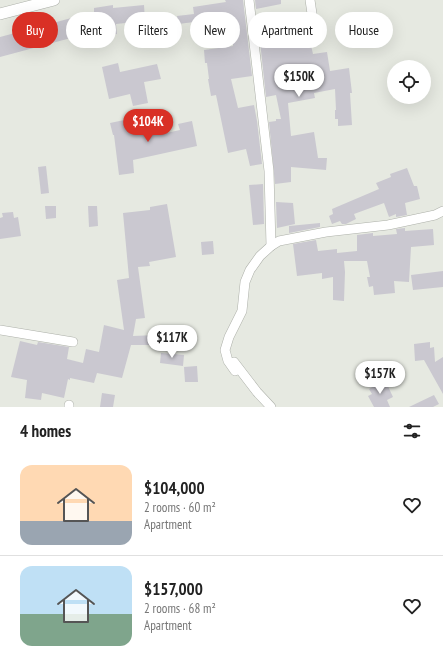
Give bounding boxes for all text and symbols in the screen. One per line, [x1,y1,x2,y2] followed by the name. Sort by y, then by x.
[12,12,58,48] chip: Buy
[66,12,116,48] chip: Rent
[124,12,182,48] chip: Filters
[190,12,240,48] chip: New
[248,12,327,48] chip: Apartment
[335,12,393,48] chip: House
[387,60,431,104] map controls
[387,60,431,104] button: locate
[271,64,327,98] pin: $150K
[283,68,315,85] text: $150K
[120,109,176,143] pin: $104K
[132,113,164,130] text: $104K
[144,325,200,359] pin: $117K
[156,329,188,346] text: $117K
[352,361,408,395] pin: $157K
[364,365,396,382] text: $157K
[20,420,71,442] text: 4 homes
[401,420,423,442] icon: filters
[144,477,205,499] text: $104,000
[52,481,100,529] icon: home
[401,494,423,516] icon: heart
[144,499,216,516] text: 2 rooms · 60 m²
[144,516,192,533] text: Apartment
[144,578,203,600] text: $157,000
[52,582,100,630] icon: home
[401,595,423,617] icon: heart
[144,600,216,617] text: 2 rooms · 68 m²
[144,617,192,634] text: Apartment

